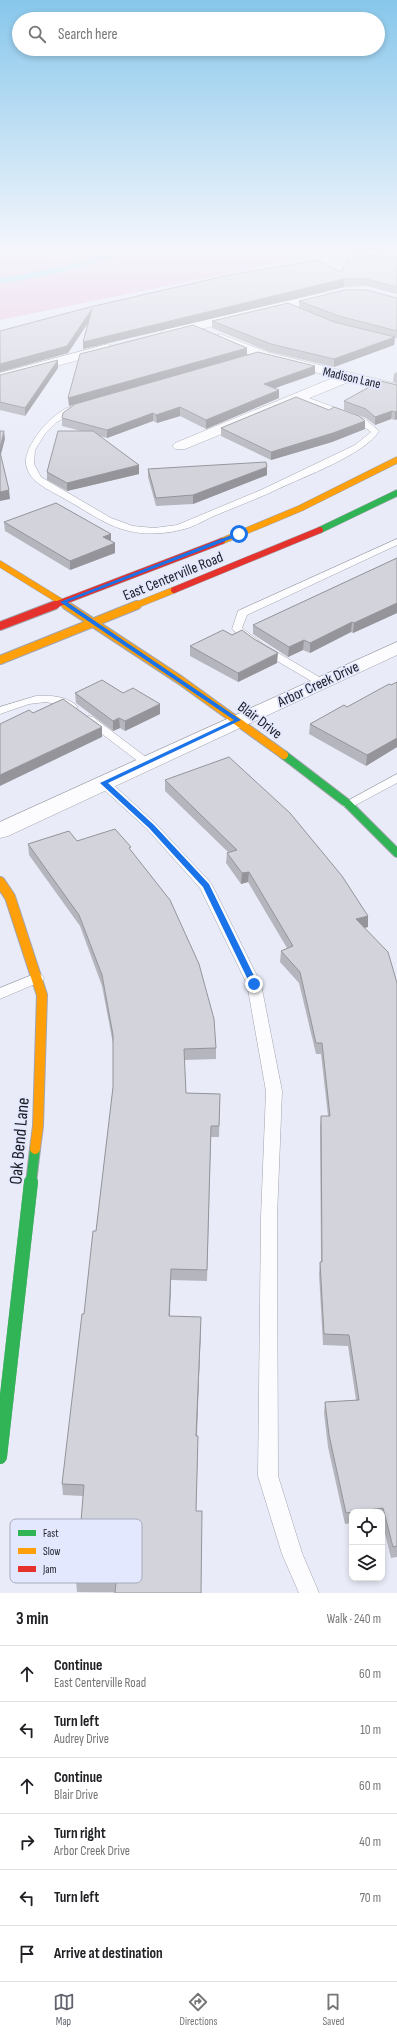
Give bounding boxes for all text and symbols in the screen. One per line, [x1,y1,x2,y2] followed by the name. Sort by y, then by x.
[12,12,385,56] search box
[26,23,48,45] icon: search
[58,25,118,44] text: Search here
[321,364,382,392] street label: Madison Lane
[230,525,248,543] route start
[120,548,226,605] street label: East Centerville Road
[274,657,362,712] street label: Arbor Creek Drive
[234,697,286,743] street label: Blair Drive
[245,975,263,993] route end
[5,1097,34,1185] street label: Oak Bend Lane
[349,1509,385,1581] map controls
[349,1509,385,1545] button: locate
[10,1519,142,1583] legend
[43,1527,59,1540] text: Fast
[43,1545,60,1558] text: Slow
[349,1545,385,1581] button: layers
[42,1563,57,1576] text: Jam
[16,1609,49,1629] text: 3 min
[327,1611,381,1627] text: Walk · 240 m
[54,1656,103,1675] text: Continue
[16,1663,38,1685] icon: ahead
[359,1666,381,1682] text: 60 m
[54,1675,146,1691] text: East Centerville Road
[54,1712,99,1731] text: Turn left
[16,1719,38,1741] icon: left
[360,1722,381,1738] text: 10 m
[54,1731,109,1747] text: Audrey Drive
[54,1768,103,1787] text: Continue
[16,1775,38,1797] icon: ahead
[359,1778,381,1794] text: 60 m
[54,1787,98,1803] text: Blair Drive
[54,1824,106,1843] text: Turn right
[16,1831,38,1853] icon: right
[359,1834,381,1850] text: 40 m
[54,1843,130,1859] text: Arbor Creek Drive
[16,1887,38,1909] icon: left
[54,1888,99,1907] text: Turn left
[360,1890,381,1906] text: 70 m
[16,1943,38,1965] icon: arrive
[54,1944,163,1963] text: Arrive at destination
[53,1991,75,2028] tab: Map
[180,1991,217,2028] tab: Directions
[322,1991,344,2028] tab: Saved

